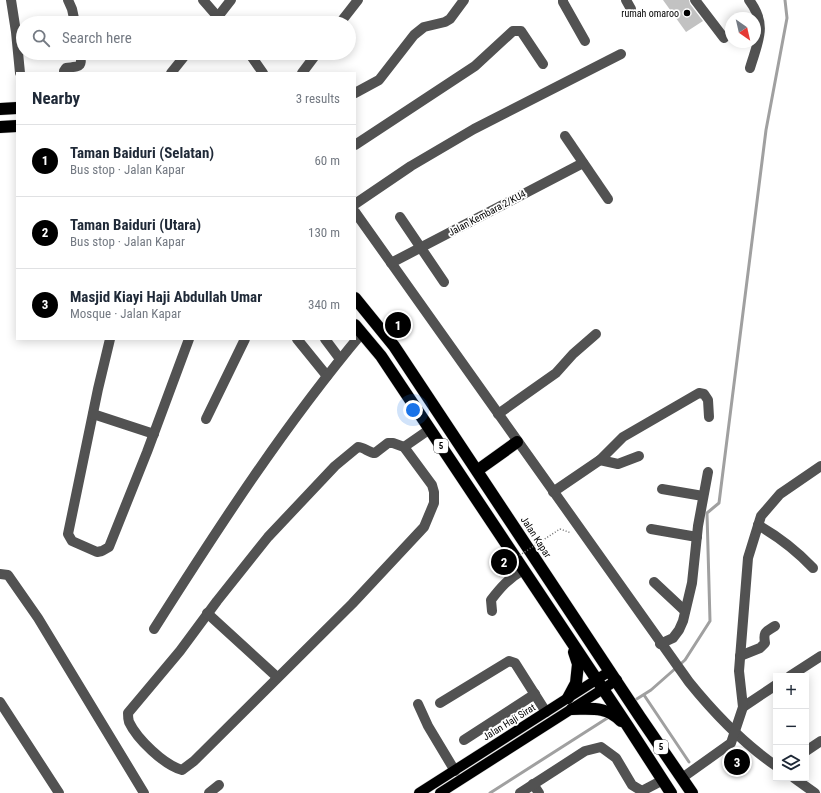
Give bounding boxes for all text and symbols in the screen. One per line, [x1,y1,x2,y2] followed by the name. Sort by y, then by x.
[621,8,679,19] place label: rumah omaroo
[682,8,692,18] marker: rumah omaroo
[725,12,761,48] north arrow
[16,16,356,60] search box
[30,27,52,49] icon: search
[62,29,132,47] text: Search here
[32,88,80,108] text: Nearby
[296,91,340,106] text: 3 results
[70,144,214,162] text: Taman Baiduri (Selatan)
[42,153,48,168] text: 1
[314,153,340,168] text: 60 m
[70,162,185,177] text: Bus stop · Jalan Kapar
[447,188,527,238] street label: Jalan Kembara 2/KU4
[70,216,201,234] text: Taman Baiduri (Utara)
[42,225,48,240] text: 2
[308,225,340,240] text: 130 m
[70,234,185,249] text: Bus stop · Jalan Kapar
[70,288,262,306] text: Masjid Kiayi Haji Abdullah Umar
[42,297,48,312] text: 3
[308,297,340,312] text: 340 m
[70,306,181,321] text: Mosque · Jalan Kapar
[385,310,411,340] pin: 1
[403,400,423,420] your location
[434,439,448,453] road number: 5
[519,514,553,560] street label: Jalan Kapar
[491,547,517,577] pin: 2
[773,673,809,781] map controls
[773,673,809,709] button: +
[481,701,537,742] street label: Jalan Haji Sirat
[773,709,809,745] button: −
[654,740,668,754] road number: 5
[773,745,809,781] button: layers
[724,747,750,777] pin: 3

